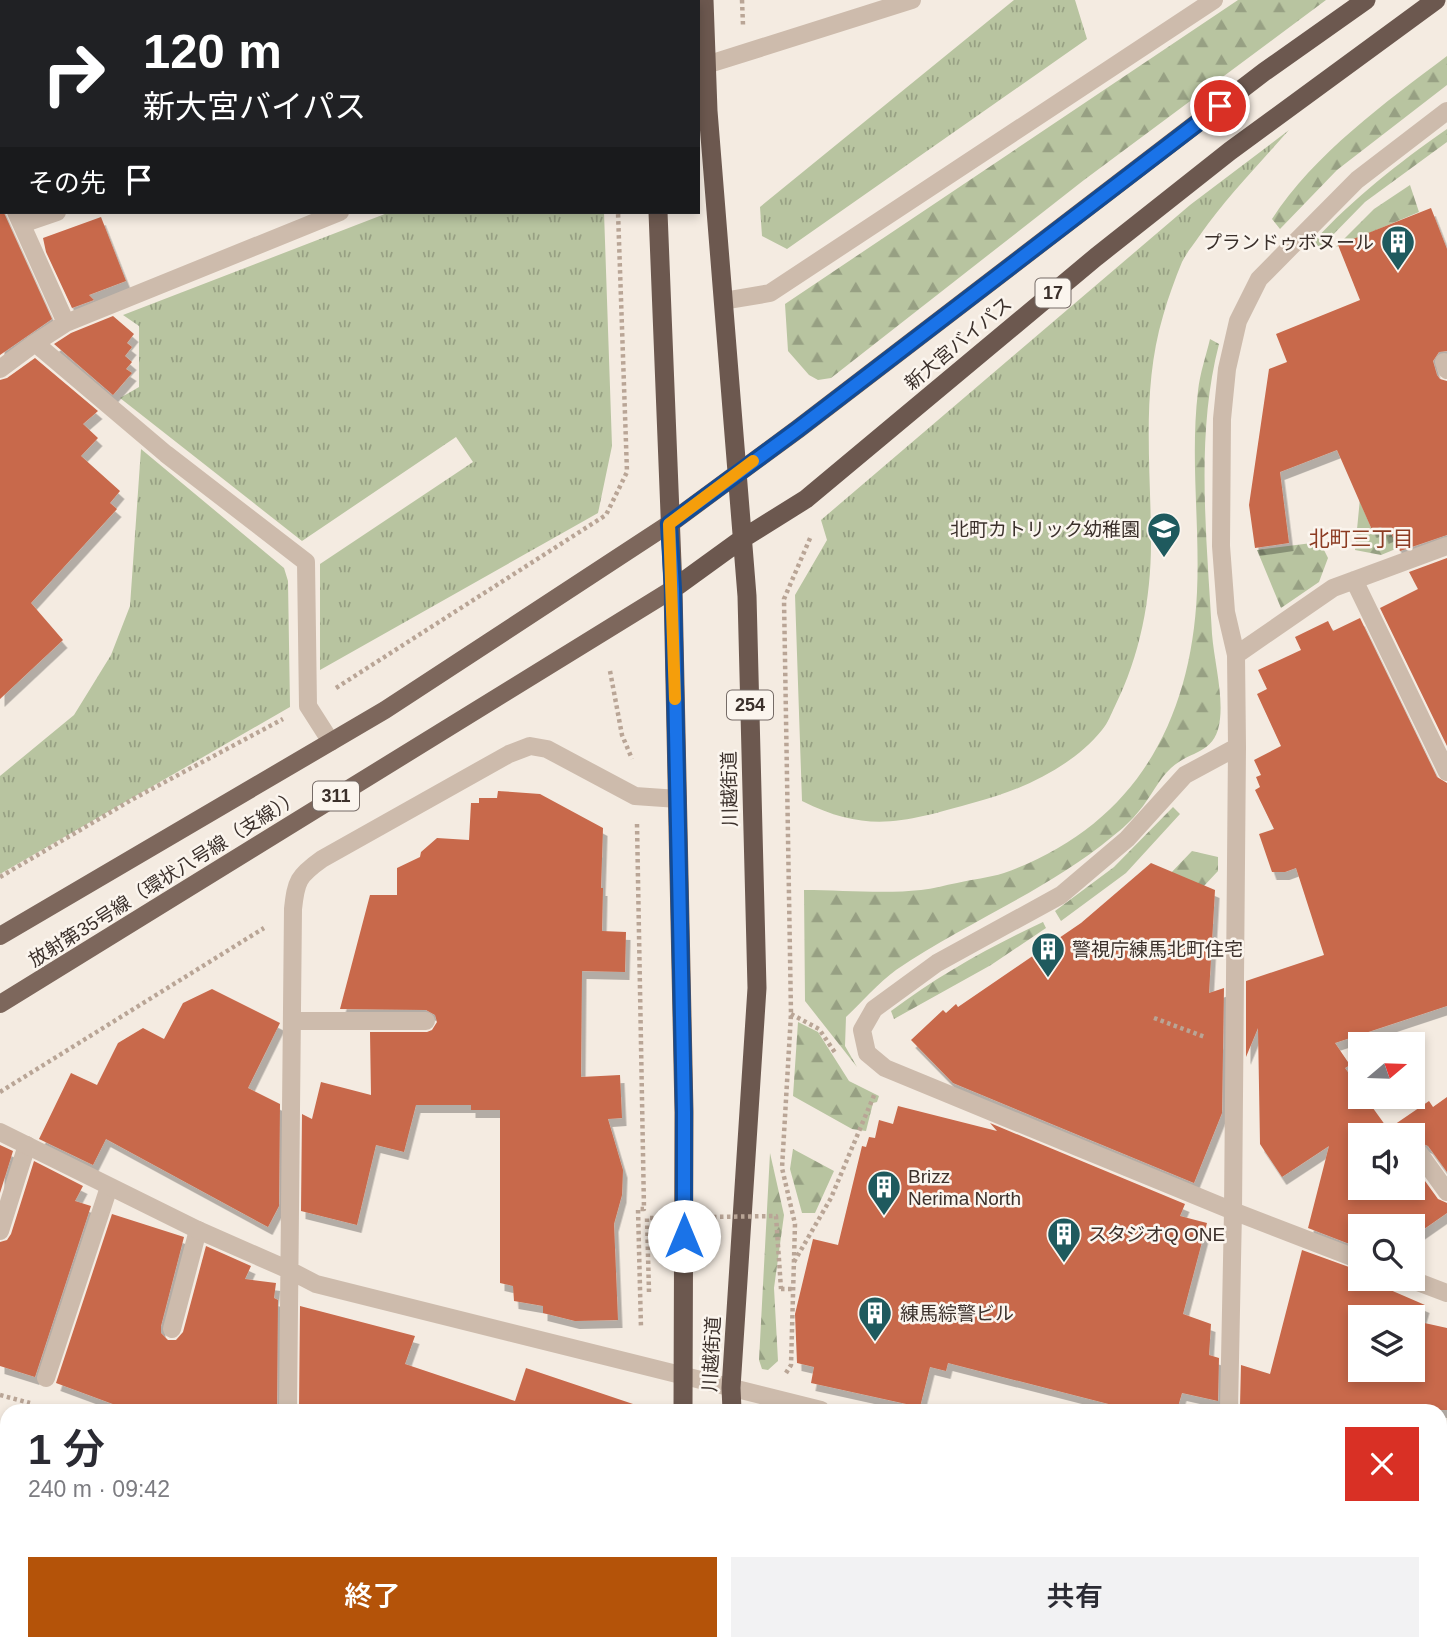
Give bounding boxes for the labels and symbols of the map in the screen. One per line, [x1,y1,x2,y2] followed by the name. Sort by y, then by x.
[1190,76,1250,136] pin
[1379,223,1417,272] building icon: プランドゥボヌール
[1203,232,1374,253] place label: プランドゥボヌール
[1036,278,1070,307] road number: 17
[901,293,1016,394] street label: 新大宮バイパス
[1145,510,1183,559] school or university icon: 北町カトリック幼稚園
[950,519,1140,540] place label: 北町カトリック幼稚園
[1309,527,1414,550] district label: 北町三丁目
[727,690,773,720] road number: 254
[718,751,741,827] street label: 川越街道
[313,782,359,810] road number: 311
[25,786,304,971] street label: 放射第35号線（環状八号線（支線））
[1029,930,1067,979] building icon: 警視庁練馬北町住宅
[1072,939,1243,960] place label: 警視庁練馬北町住宅
[1348,1032,1424,1110] north arrow
[908,1166,1021,1209] place label: Brizz Nerima North
[865,1168,903,1217] building icon: Brizz Nerima North
[647,1199,721,1273] position arrow
[1045,1215,1083,1264] building icon: スタジオQ ONE
[1088,1224,1225,1245] place label: スタジオQ ONE
[856,1294,894,1343] building icon: 練馬綜警ビル
[900,1303,1014,1324] place label: 練馬綜警ビル
[699,1316,724,1393] street label: 川越街道

